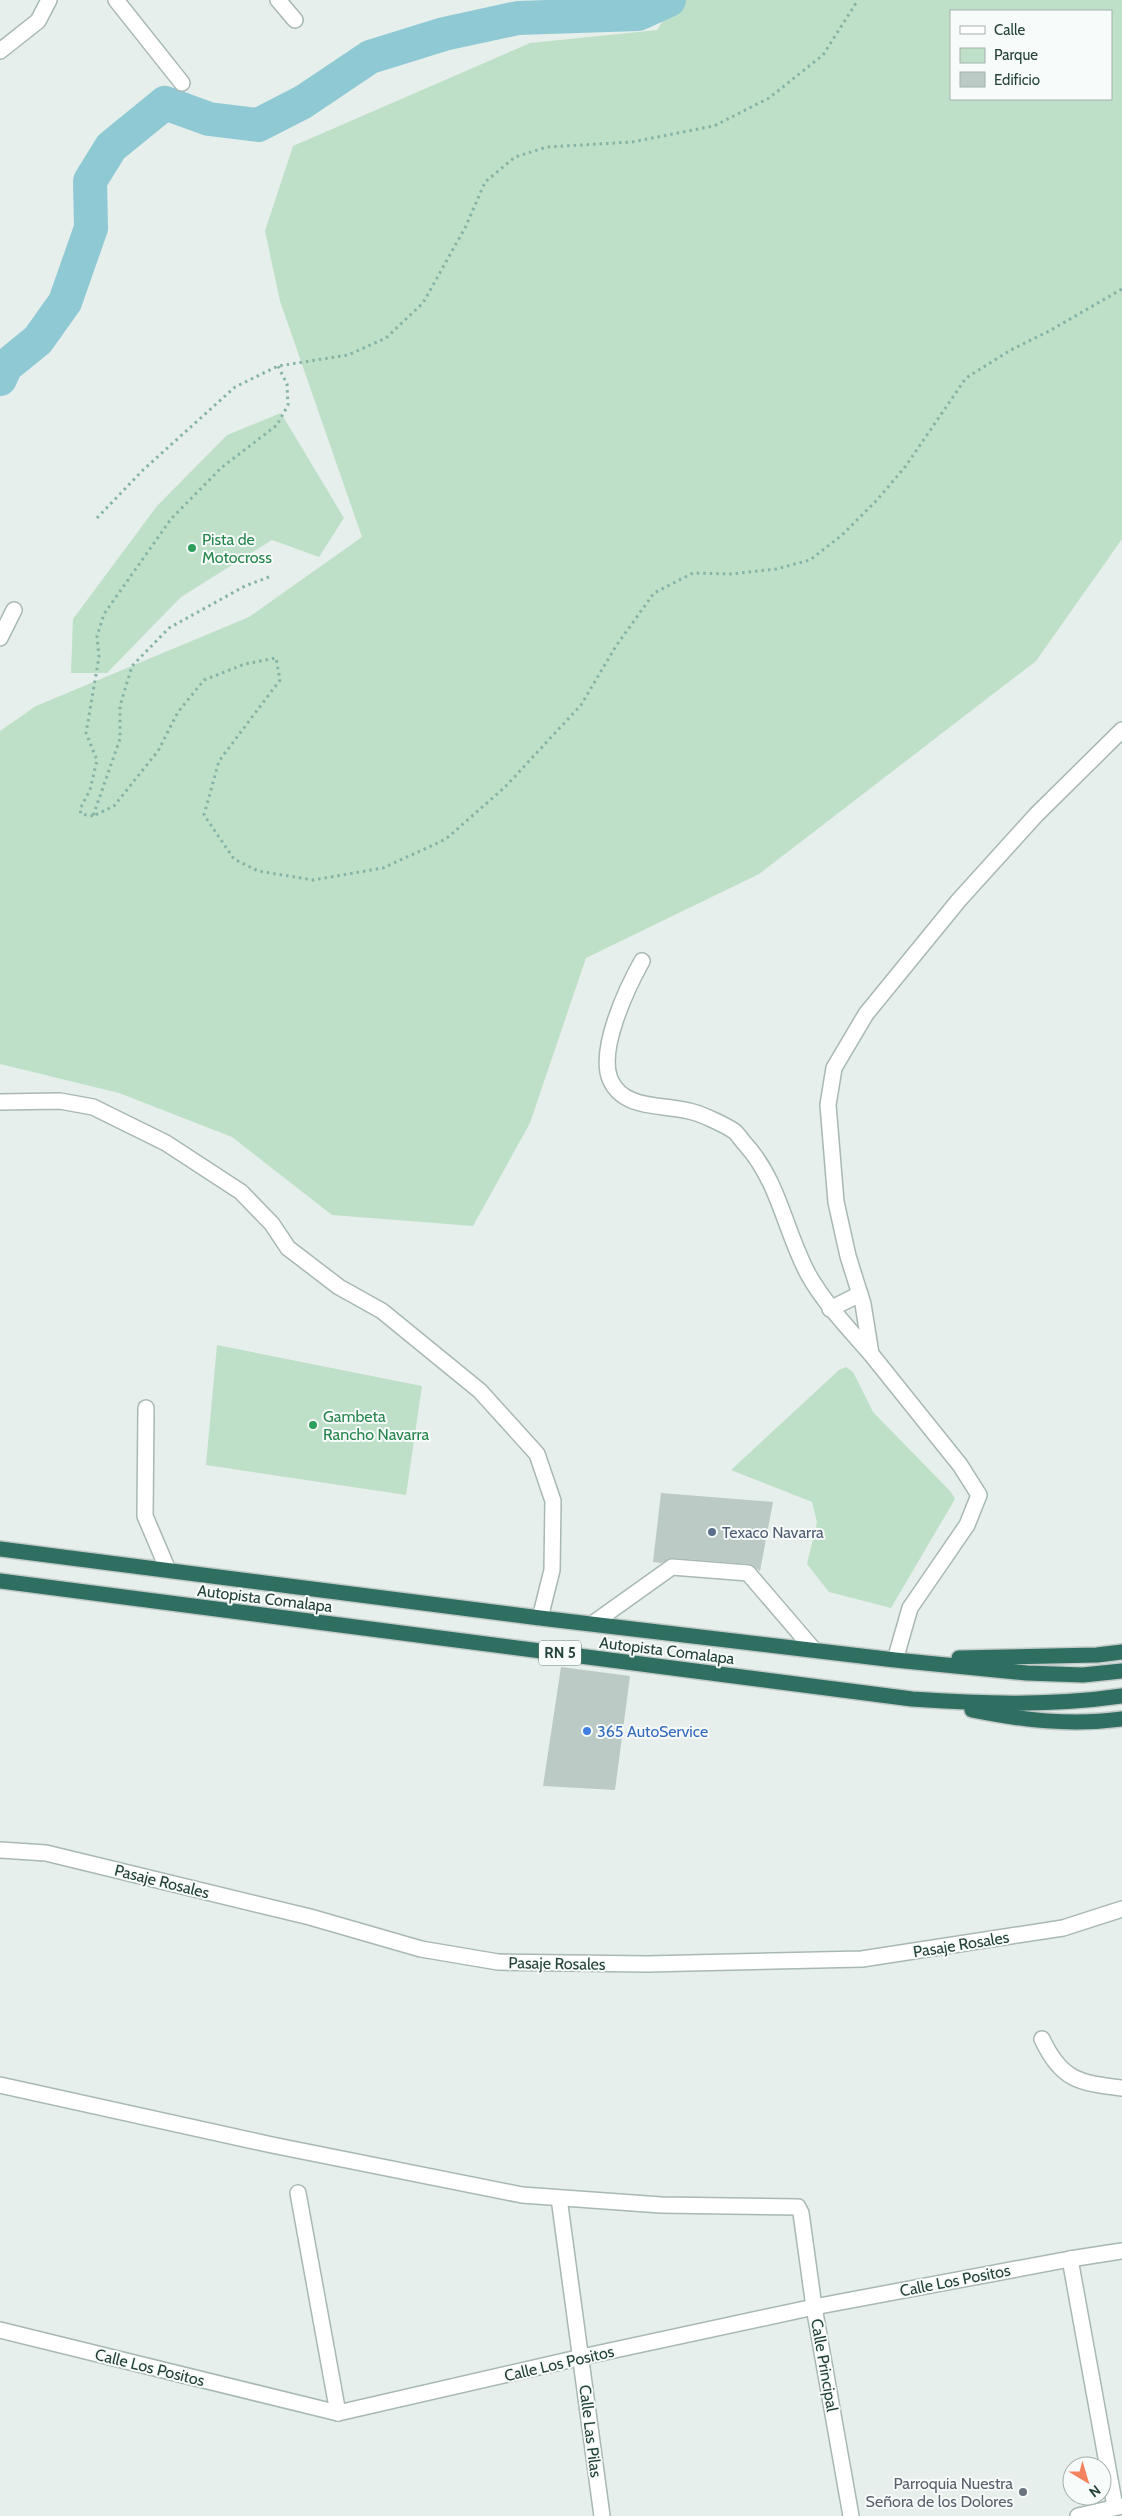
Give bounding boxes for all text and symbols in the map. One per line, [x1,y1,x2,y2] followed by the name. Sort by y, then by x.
[950,10,1112,100] legend
[994,21,1025,39] text: Calle
[994,46,1038,64] text: Parque
[994,71,1040,89] text: Edificio
[202,530,272,567] place label: Pista de Motocross
[186,542,198,554] marker: Pista de Motocross
[323,1407,429,1444] place label: Gambeta Rancho Navarra
[307,1419,319,1431] marker: Gambeta Rancho Navarra
[722,1523,824,1542] place label: Texaco Navarra
[706,1526,718,1538] marker: Texaco Navarra
[196,1581,334,1616] street label: Autopista Comalapa
[598,1633,736,1668] street label: Autopista Comalapa
[539,1640,581,1666] road number: RN 5
[597,1722,708,1741] place label: 365 AutoService
[581,1725,593,1737] marker: 365 AutoService
[112,1861,212,1903] street label: Pasaje Rosales
[912,1927,1011,1961] street label: Pasaje Rosales
[508,1953,606,1974] street label: Pasaje Rosales
[898,2260,1012,2301] street label: Calle Los Positos
[807,2317,842,2413] street label: Calle Principal
[502,2342,616,2385] street label: Calle Los Positos
[93,2345,207,2390] street label: Calle Los Positos
[575,2384,606,2479] street label: Calle Las Pilas
[1062,2456,1112,2506] north arrow
[866,2474,1013,2511] place label: Parroquia Nuestra Señora de los Dolores
[1086,2481,1104,2501] text: N
[1017,2486,1029,2498] marker: Parroquia Nuestra Señora de los Dolores

